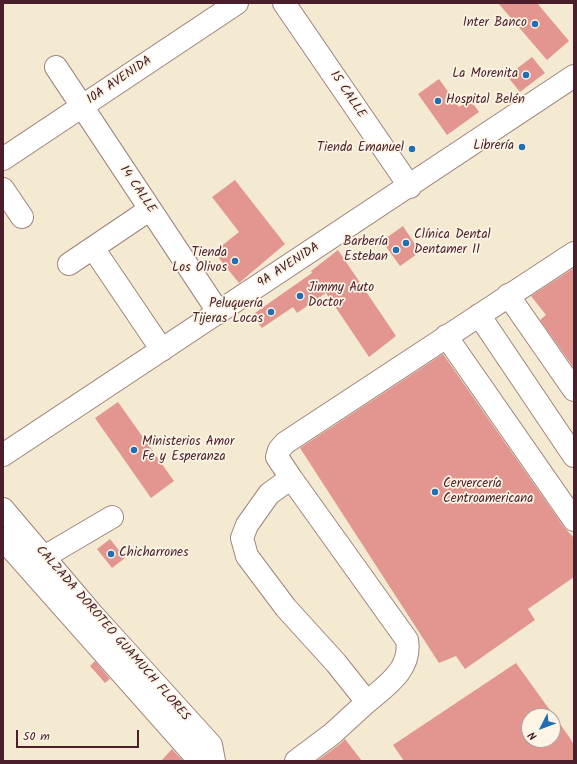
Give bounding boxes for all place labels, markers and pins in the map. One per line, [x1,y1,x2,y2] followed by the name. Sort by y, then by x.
[463,16,527,32] place label: Inter Banco
[530,19,540,29] marker: Inter Banco
[452,67,518,83] place label: La Morenita
[521,70,531,80] marker: La Morenita
[446,93,525,109] place label: Hospital Belén
[433,96,443,106] marker: Hospital Belén
[473,139,514,155] place label: Librería
[317,141,404,157] place label: Tienda Emanuel
[517,142,527,152] marker: Librería
[407,144,417,154] marker: Tienda Emanuel
[414,228,491,259] place label: Clínica Dental Dentamer II
[343,235,388,266] place label: Barbería Esteban
[401,238,411,248] marker: Clínica Dental Dentamer II
[391,245,401,255] marker: Barbería Esteban
[172,246,227,277] place label: Tienda Los Olivos
[230,256,240,266] marker: Tienda Los Olivos
[308,281,374,312] place label: Jimmy Auto Doctor
[295,291,305,301] marker: Jimmy Auto Doctor
[192,297,263,328] place label: Peluquería Tijeras Locas
[266,307,276,317] marker: Peluquería Tijeras Locas
[142,435,234,466] place label: Ministerios Amor Fe y Esperanza
[129,445,139,455] marker: Ministerios Amor Fe y Esperanza
[443,477,533,508] place label: Cervercería Centroamericana
[430,487,440,497] marker: Cervercería Centroamericana
[119,546,189,562] place label: Chicharrones
[106,549,116,559] marker: Chicharrones

